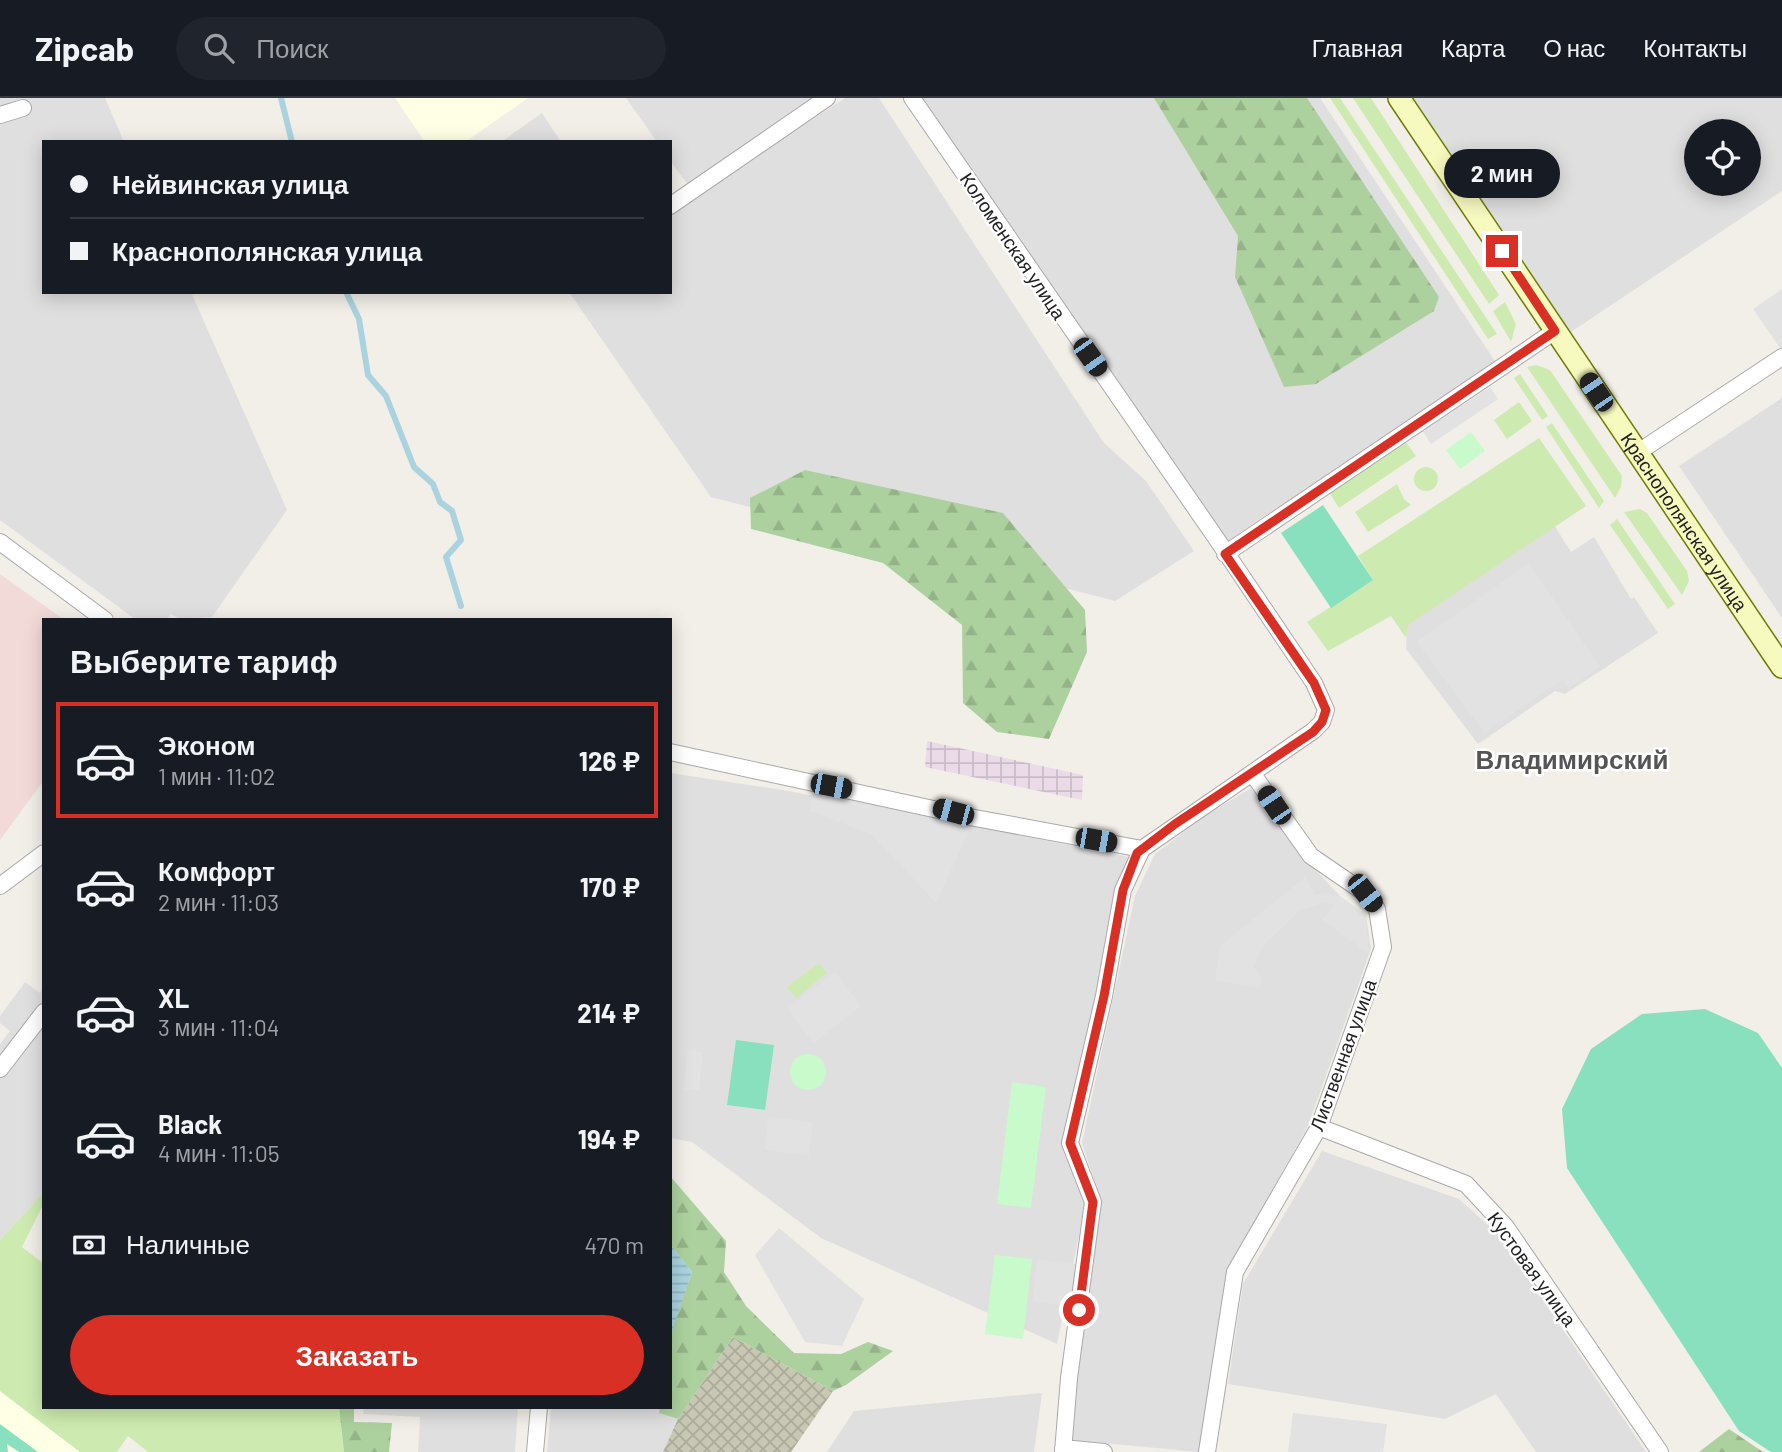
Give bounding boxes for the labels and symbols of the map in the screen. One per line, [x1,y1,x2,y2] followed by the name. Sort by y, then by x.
[1444,150,1560,198] callout: 2 мин
[956,168,1071,324] street label: Коломенская улица
[1486,235,1518,267] route end
[1070,334,1111,380] car
[1576,369,1617,415] car
[1616,428,1753,616] street label: Краснополянская улица
[1476,743,1668,774] district label: Владимирский
[809,772,854,800] car
[1254,782,1295,828] car
[930,796,977,828] car
[1074,826,1119,854] car
[1344,870,1387,916] car
[1304,976,1381,1134] street label: Лиственная улица
[1483,1207,1582,1331] street label: Кустовая улица
[1063,1294,1095,1326] route start

